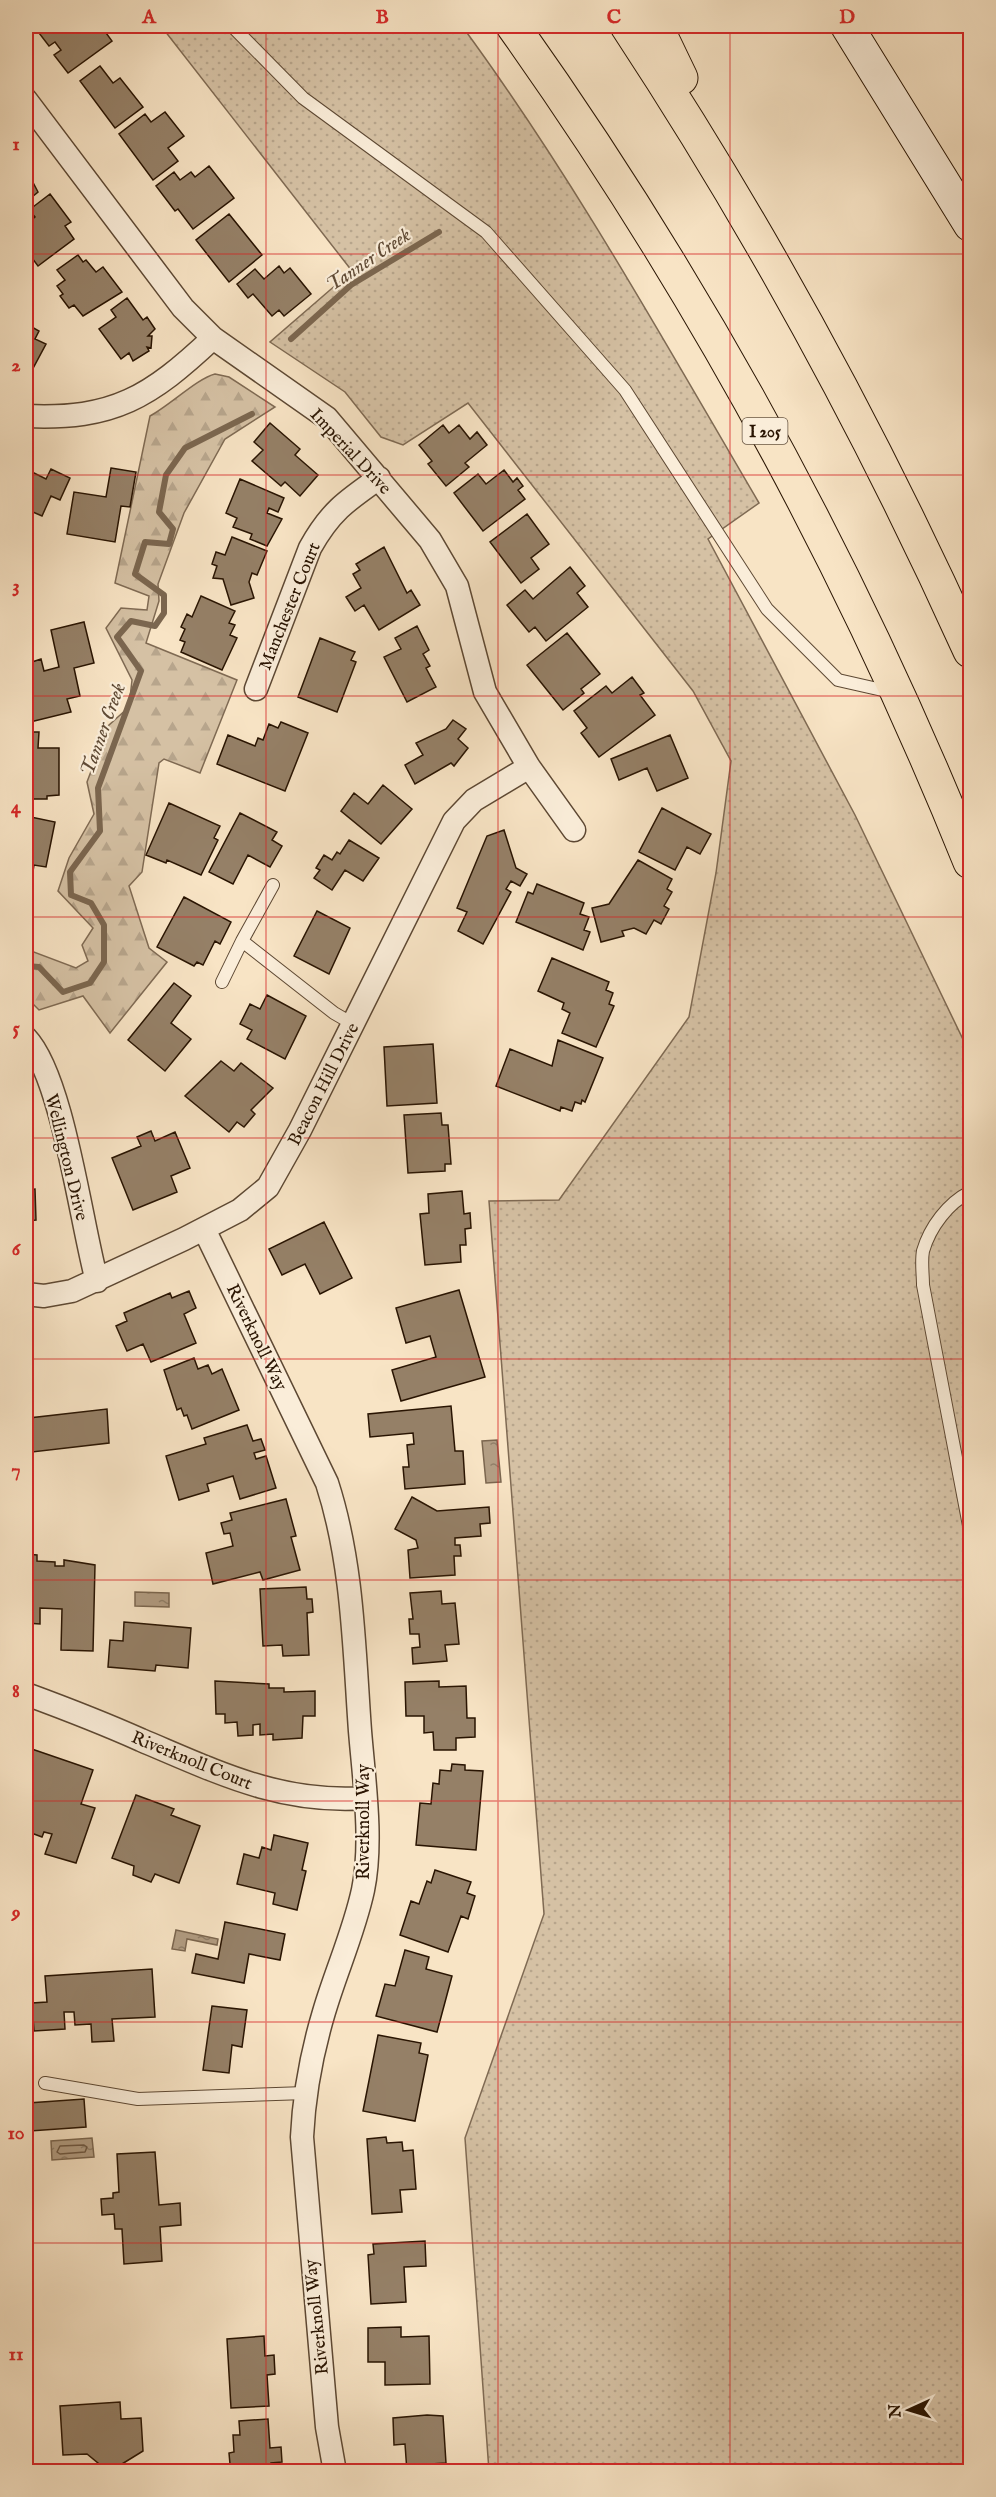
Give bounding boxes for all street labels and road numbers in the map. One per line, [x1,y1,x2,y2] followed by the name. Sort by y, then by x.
[304,404,396,500] street label: Imperial Drive
[742,418,788,444] road number: I 205
[254,539,326,674] street label: Manchester Court
[283,1019,365,1150] street label: Beacon Hill Drive
[39,1092,92,1223] street label: Wellington Drive
[220,1280,292,1395] street label: Riverknoll Way
[128,1727,255,1796] street label: Riverknoll Court
[353,1764,376,1880] street label: Riverknoll Way
[300,2258,335,2376] street label: Riverknoll Way

